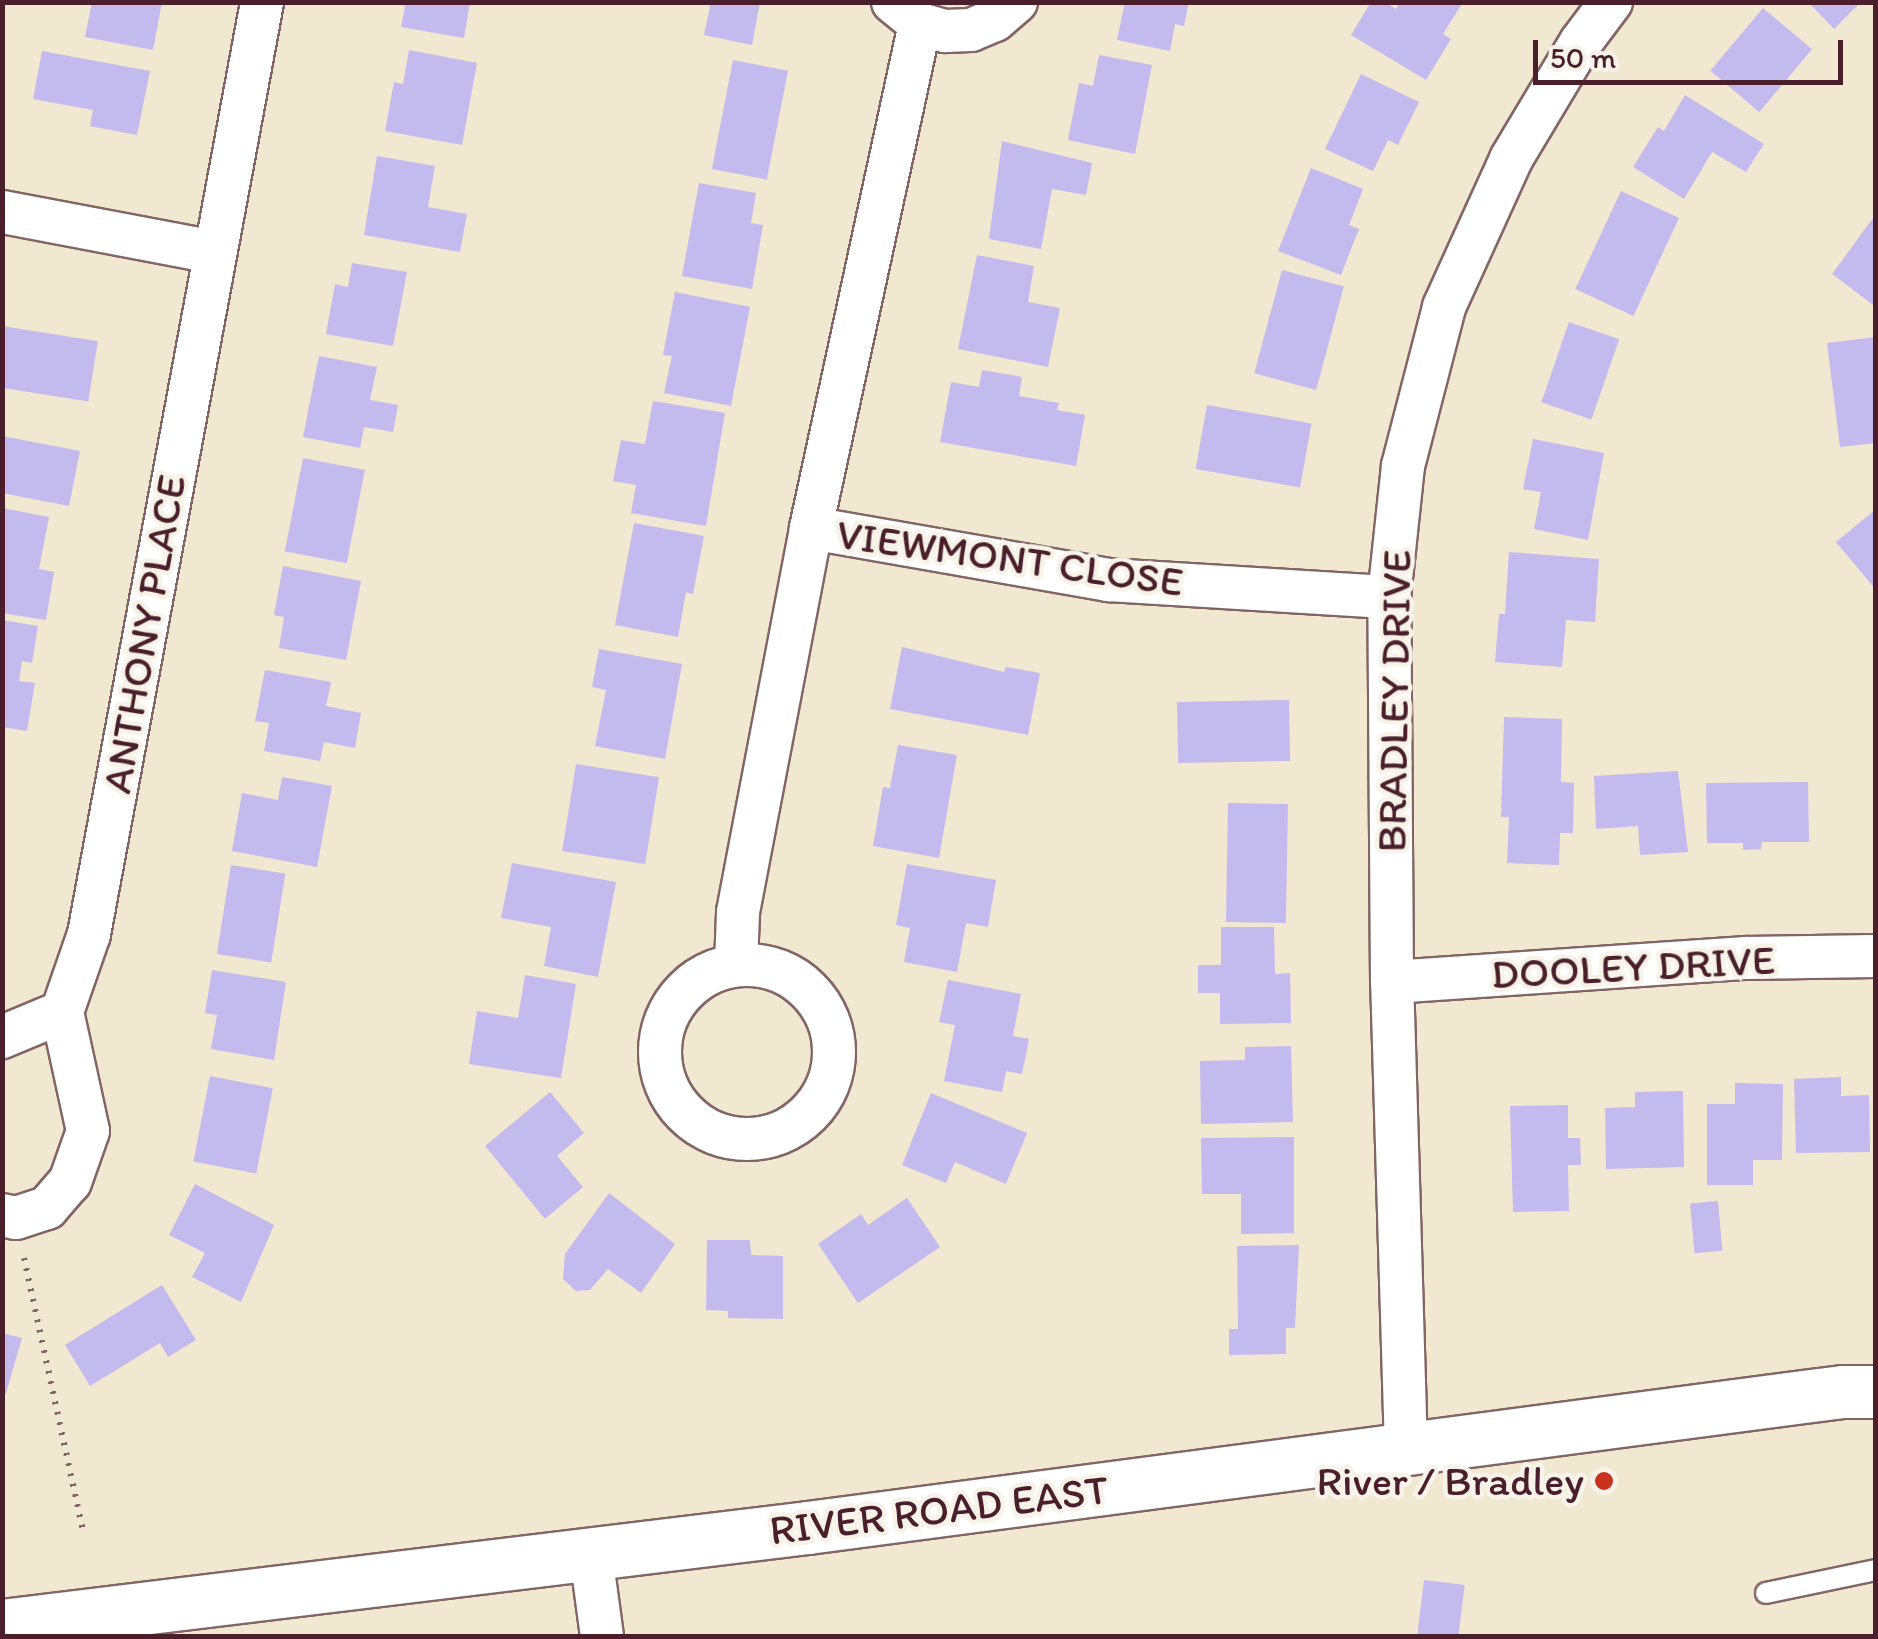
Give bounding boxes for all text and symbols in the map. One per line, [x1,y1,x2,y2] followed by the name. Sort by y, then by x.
[1538,20,1848,82] scale bar
[1550,39,1616,76] text: 50 m
[91,471,197,797] street label: ANTHONY PLACE
[833,509,1187,607] street label: VIEWMONT CLOSE
[1366,549,1422,853] street label: BRADLEY DRIVE
[1490,934,1776,1000] street label: DOOLEY DRIVE
[1316,1456,1584,1506] place label: River / Bradley
[767,1464,1111,1556] street label: RIVER ROAD EAST
[1593,1470,1615,1492] marker: River / Bradley

